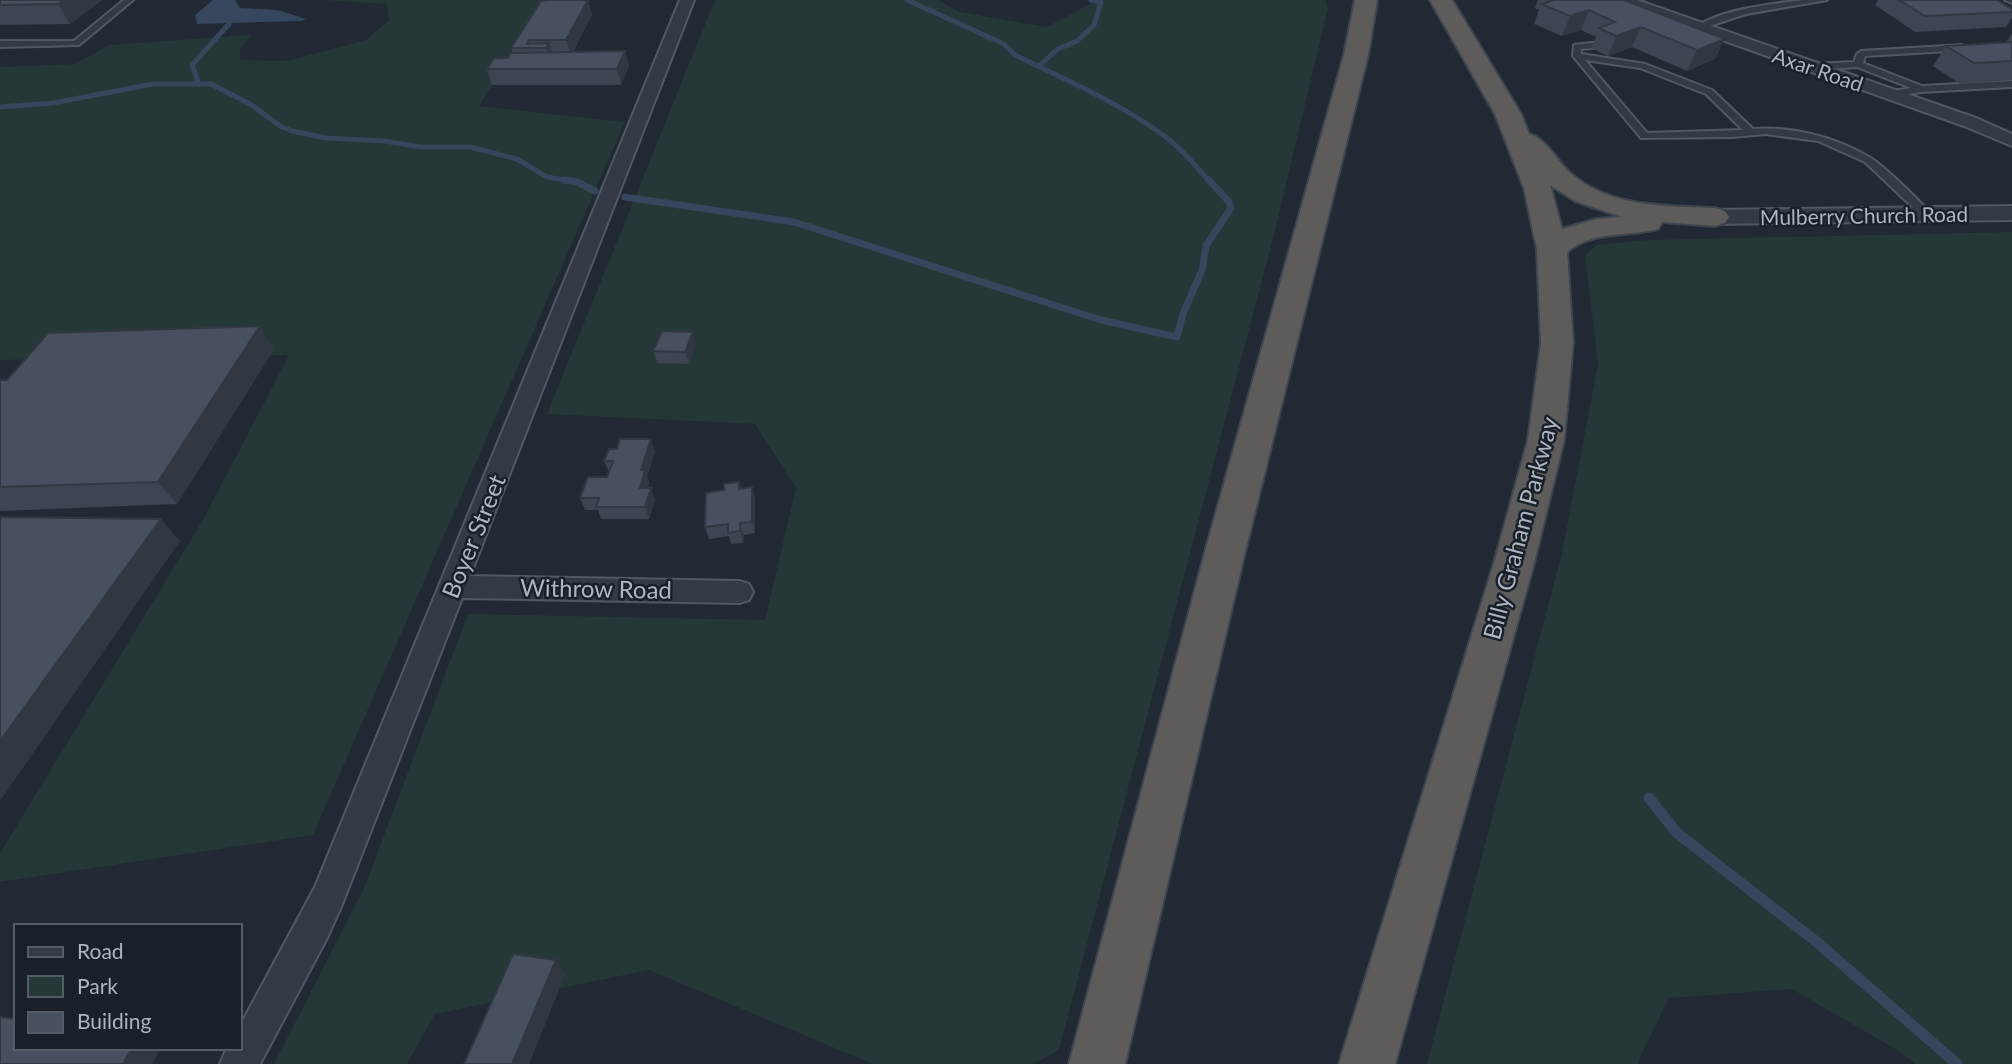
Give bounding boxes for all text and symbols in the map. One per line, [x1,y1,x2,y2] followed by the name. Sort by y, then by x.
[1769,42,1867,96] street label: Axar Road
[1760,201,1968,229] street label: Mulberry Church Road
[1476,413,1564,642] street label: Billy Graham Parkway
[435,470,511,602] street label: Boyer Street
[520,572,672,604] street label: Withrow Road
[14,924,242,1050] legend
[77,938,124,963] text: Road
[77,973,118,998] text: Park
[77,1008,152,1033] text: Building

